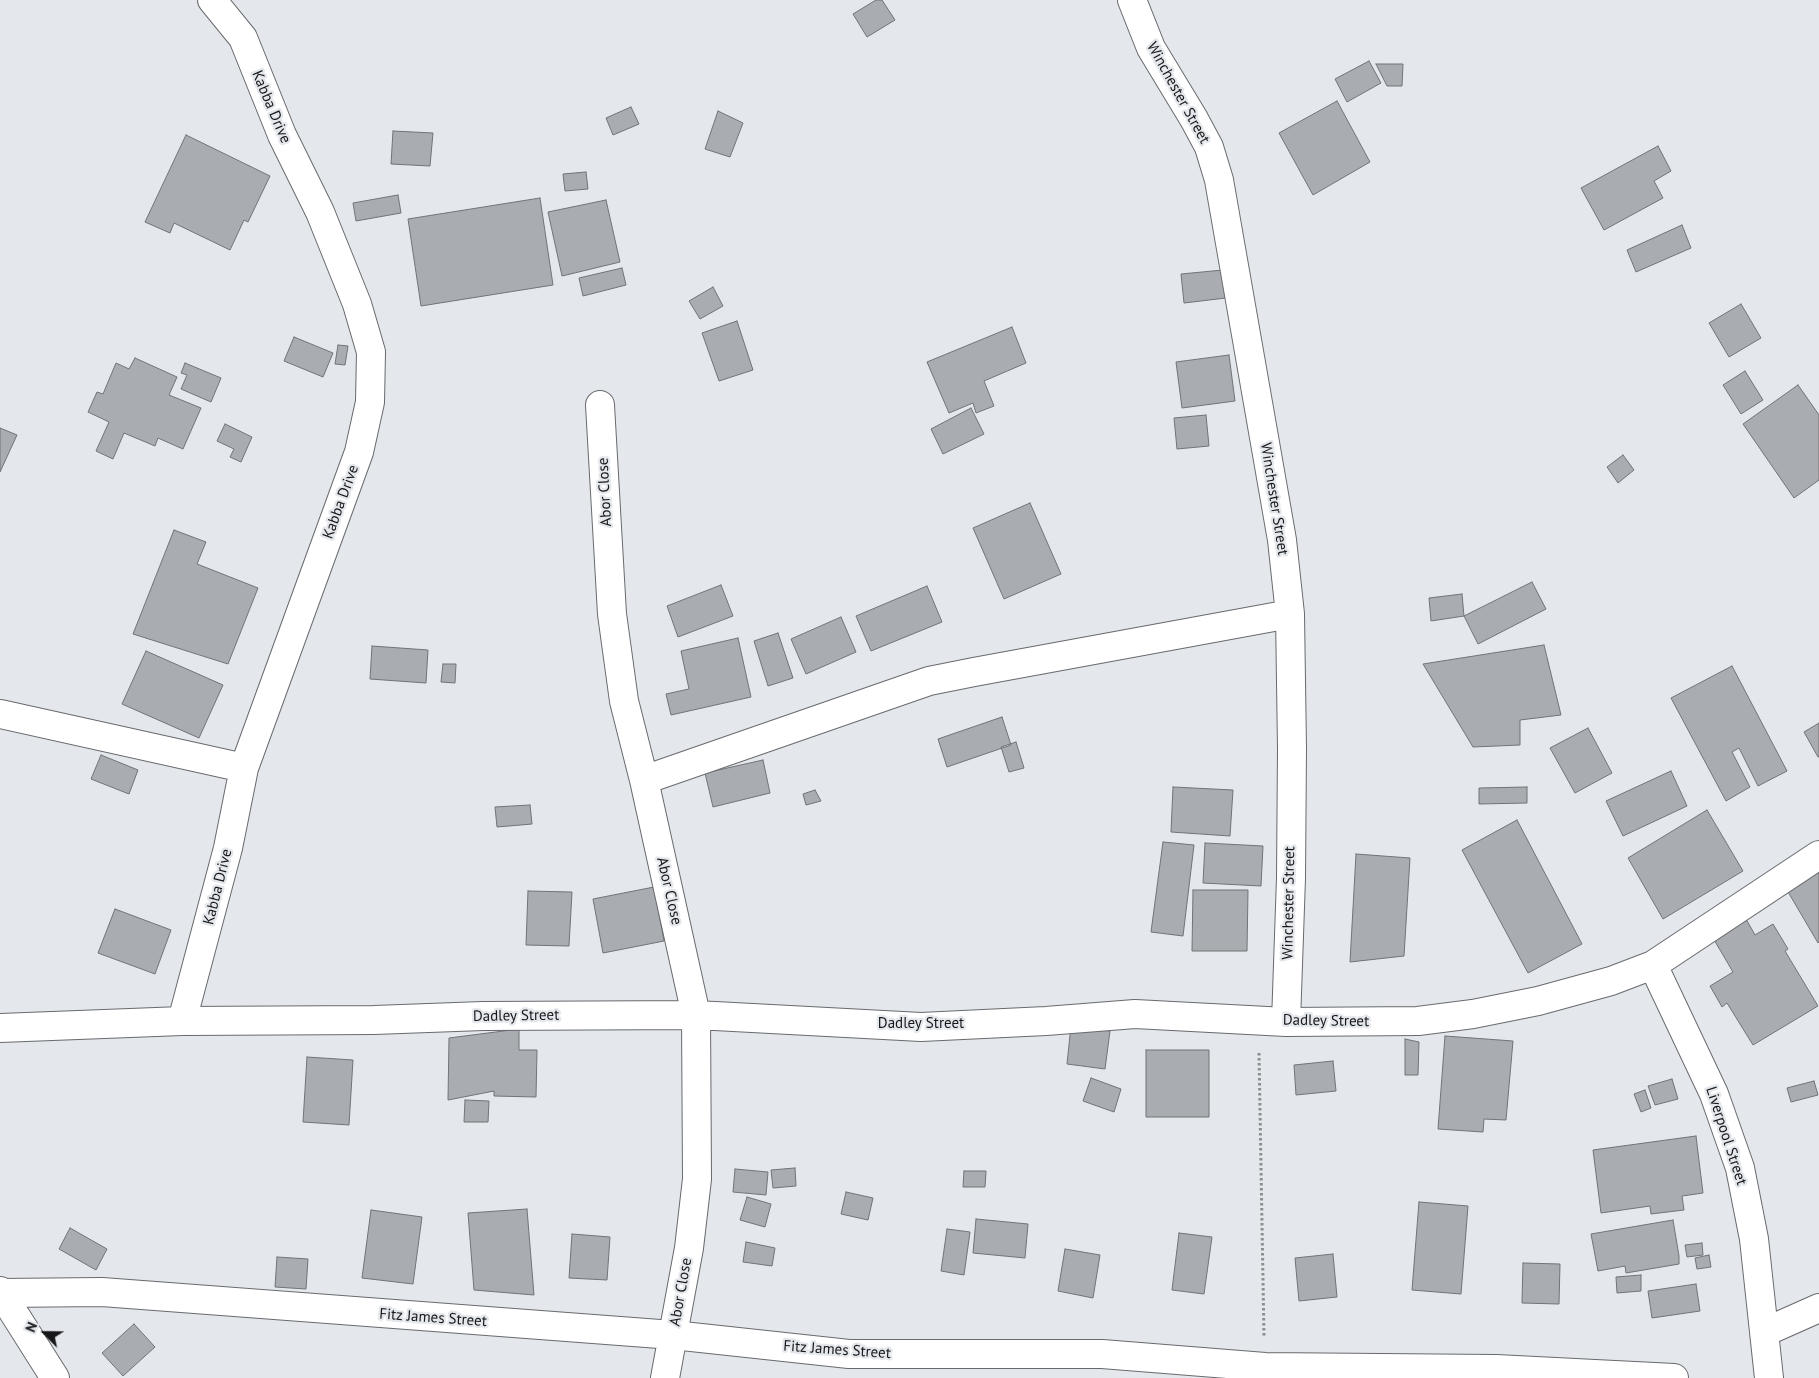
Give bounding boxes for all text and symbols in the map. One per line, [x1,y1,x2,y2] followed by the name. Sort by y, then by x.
[1143,39,1213,147] street label: Winchester Street
[248,68,294,146] street label: Kabba Drive
[1256,442,1292,556] street label: Winchester Street
[594,457,616,527] street label: Abor Close
[319,463,363,541] street label: Kabba Drive
[1279,846,1299,960] street label: Winchester Street
[200,847,236,927] street label: Kabba Drive
[652,855,686,927] street label: Abor Close
[473,1006,559,1026] street label: Dadley Street
[1283,1011,1369,1031] street label: Dadley Street
[878,1015,964,1033] street label: Dadley Street
[1702,1085,1750,1187] street label: Liverpool Street
[666,1256,696,1328] street label: Abor Close
[379,1305,487,1331] street label: Fitz James Street
[20,1308,70,1358] north arrow
[21,1319,41,1335] text: N
[783,1337,891,1363] street label: Fitz James Street

